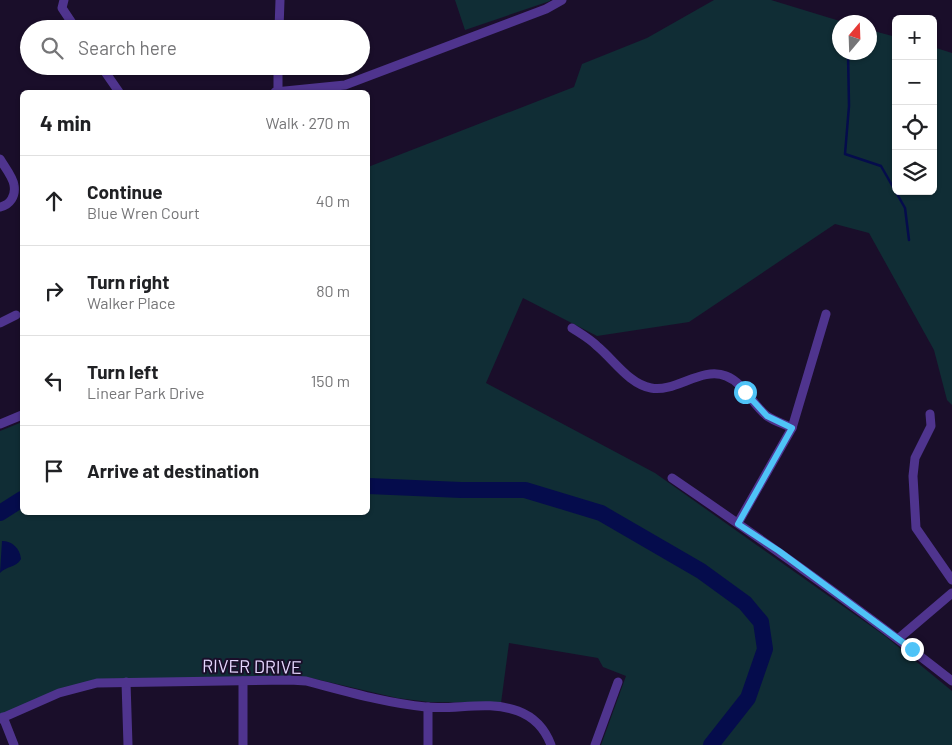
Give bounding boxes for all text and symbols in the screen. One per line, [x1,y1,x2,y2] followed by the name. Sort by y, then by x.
[832,15,877,60] north arrow
[892,15,937,195] map controls
[892,15,937,60] button: +
[20,20,370,75] search box
[38,34,66,62] icon: search
[78,36,177,59] text: Search here
[892,60,937,105] button: −
[892,105,937,150] button: locate
[40,110,91,135] text: 4 min
[265,113,350,132] text: Walk · 270 m
[892,150,937,195] button: layers
[87,180,163,203] text: Continue
[40,187,68,215] icon: ahead
[316,191,350,210] text: 40 m
[87,203,200,222] text: Blue Wren Court
[87,270,169,293] text: Turn right
[40,277,68,305] icon: right
[316,281,350,300] text: 80 m
[87,293,176,312] text: Walker Place
[87,360,158,383] text: Turn left
[40,367,68,395] icon: left
[311,371,350,390] text: 150 m
[734,381,757,404] route start
[87,383,205,402] text: Linear Park Drive
[40,457,68,485] icon: arrive
[87,459,259,482] text: Arrive at destination
[901,638,924,661] route end
[202,654,302,678] street label: RIVER DRIVE

